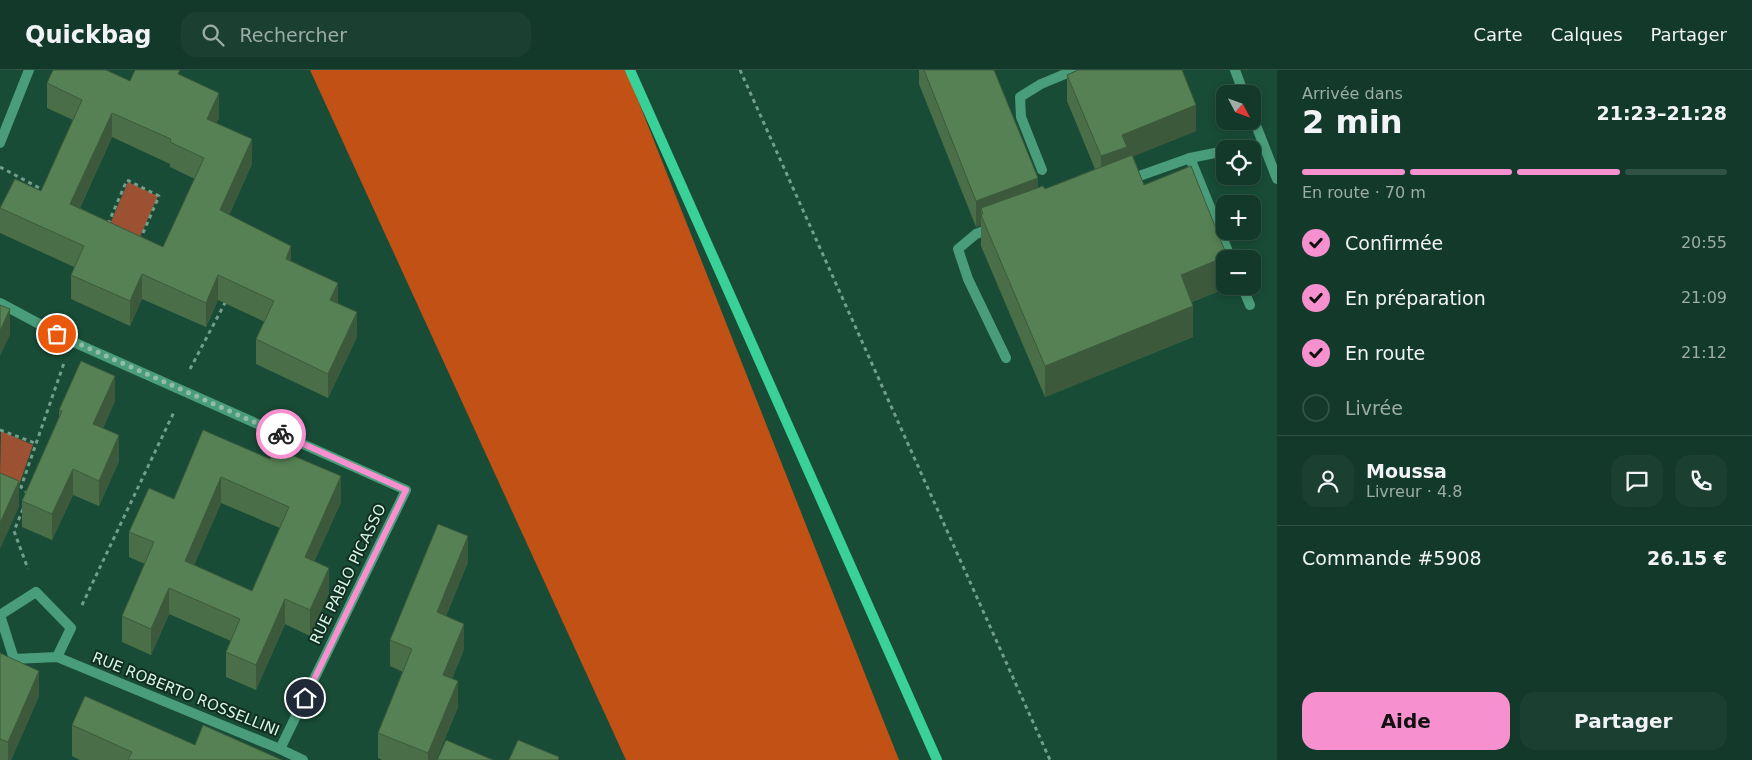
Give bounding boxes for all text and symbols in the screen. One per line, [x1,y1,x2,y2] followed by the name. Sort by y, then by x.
[181,12,531,57] search box
[25,21,151,49] text: Quickbag
[199,21,227,49] icon: search
[239,24,347,46] text: Rechercher
[1474,24,1523,45] text: Carte
[1551,24,1623,45] text: Calques
[1651,24,1727,45] text: Partager
[1302,84,1403,103] text: Arrivée dans
[1216,85,1261,130] north arrow
[1216,85,1261,295] map controls
[1597,102,1727,124] text: 21:23–21:28
[1302,103,1403,141] text: 2 min
[1216,140,1261,185] button: locate
[1302,183,1426,202] text: En route · 70 m
[1216,195,1261,240] button: +
[1302,229,1330,257] icon: check
[1345,232,1443,254] text: Confirmée
[1681,233,1727,252] text: 20:55
[1216,250,1261,295] button: −
[1302,284,1330,312] icon: check
[1345,287,1486,309] text: En préparation
[1681,288,1727,307] text: 21:09
[36,313,78,355] pin
[43,320,71,348] icon: bag
[1302,339,1330,367] icon: check
[1345,342,1425,364] text: En route
[1681,343,1727,362] text: 21:12
[1345,397,1403,419] text: Livrée
[256,409,306,459] courier
[267,420,295,448] icon: bike
[1302,455,1354,507] button: person
[1611,455,1663,507] button: chat
[1675,455,1727,507] button: phone
[1366,460,1447,482] text: Moussa
[1366,482,1462,501] text: Livreur · 4.8
[306,501,390,647] street label: RUE PABLO PICASSO
[1302,547,1482,569] text: Commande #5908
[1647,547,1727,569] text: 26.15 €
[90,648,282,740] street label: RUE ROBERTO ROSSELLINI
[284,677,326,719] pin
[291,684,319,712] icon: home
[1302,692,1510,750] button: Aide
[1520,692,1727,750] button: Partager

